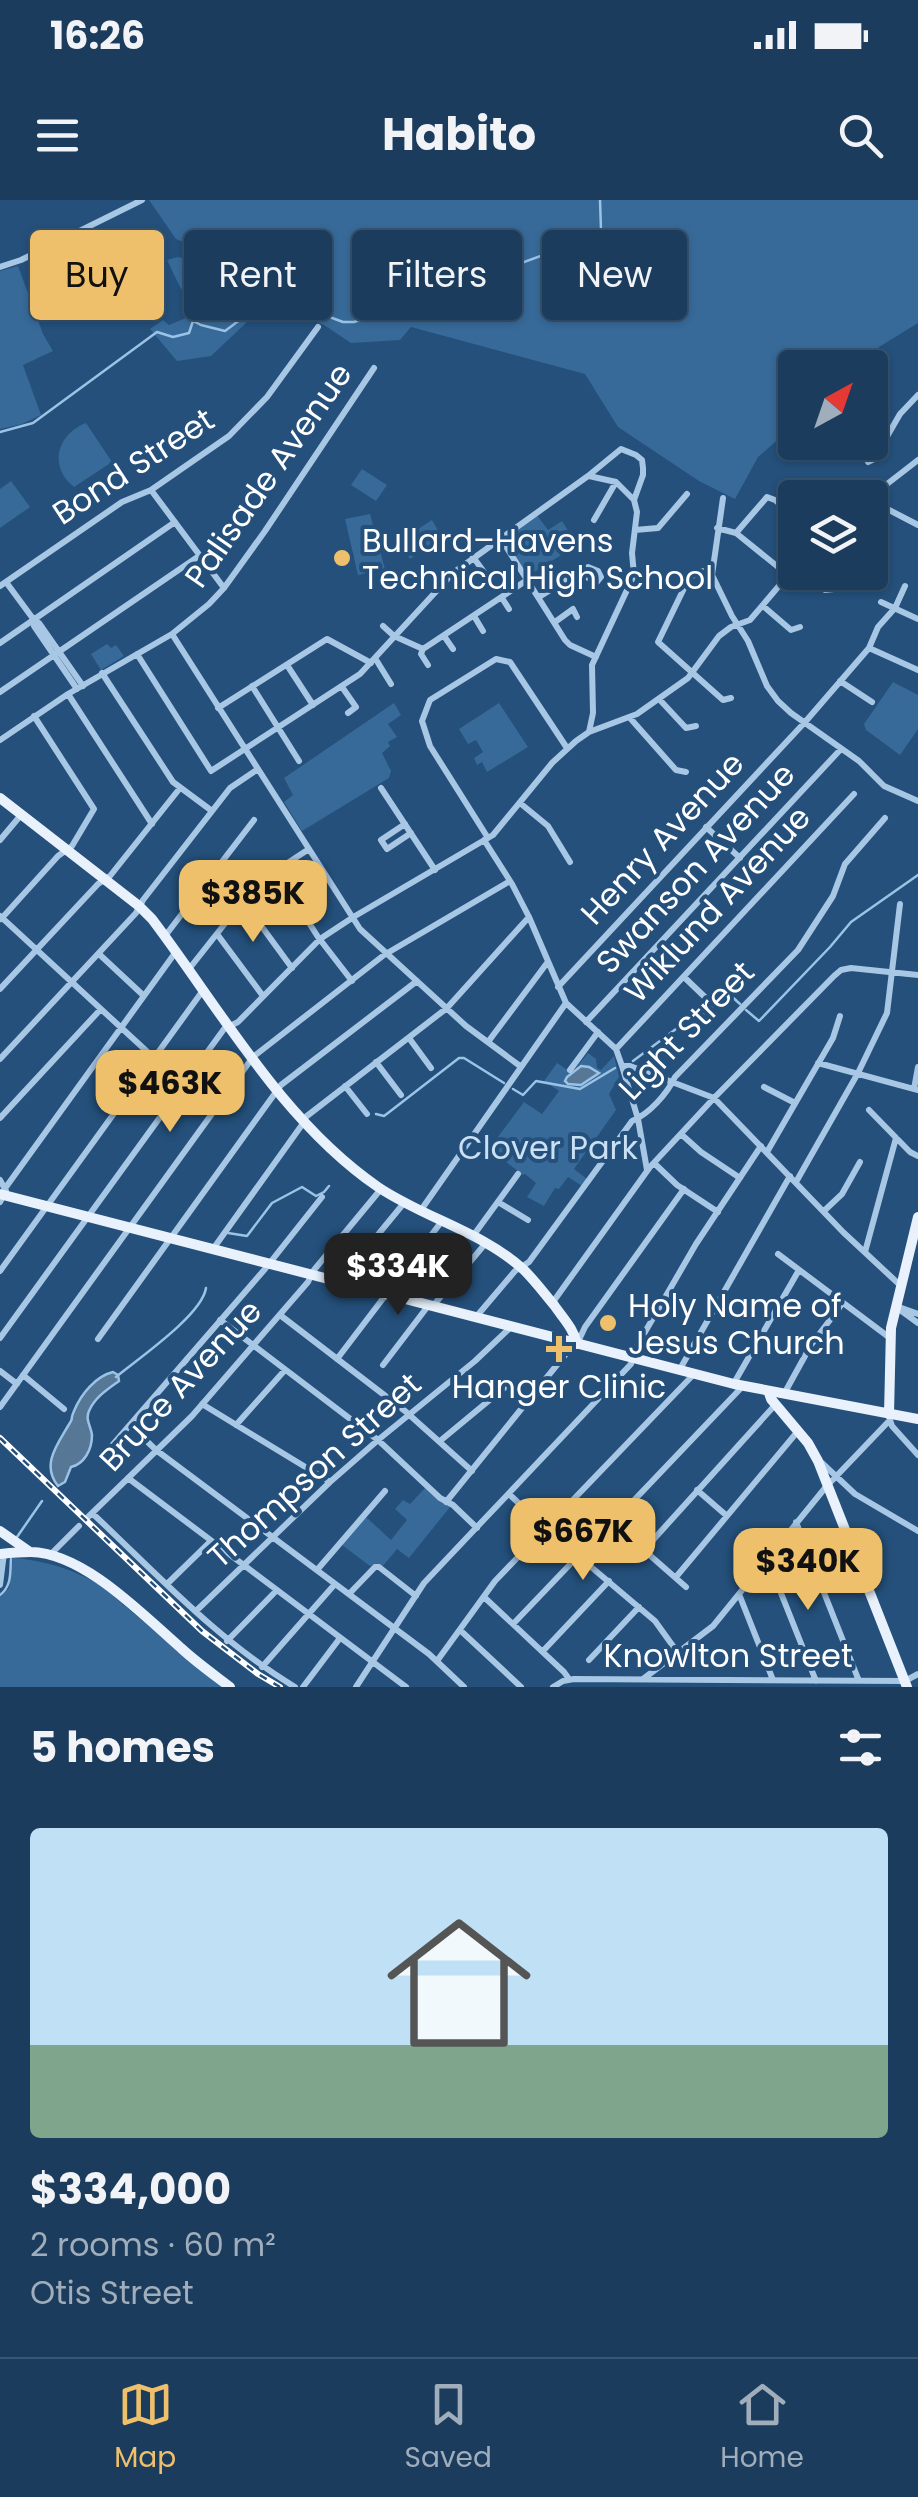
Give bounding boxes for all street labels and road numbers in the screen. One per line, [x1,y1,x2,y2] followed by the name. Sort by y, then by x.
[174,354,362,596] street label: Palisade Avenue
[43,397,223,535] street label: Bond Street
[570,742,754,934] street label: Henry Avenue
[585,753,805,983] street label: Swanson Avenue
[614,795,820,1013] street label: Wiklund Avenue
[608,950,764,1110] street label: Light Street
[89,1289,271,1481] street label: Bruce Avenue
[198,1362,430,1578] street label: Thompson Street
[603,1633,853,1678] street label: Knowlton Street

